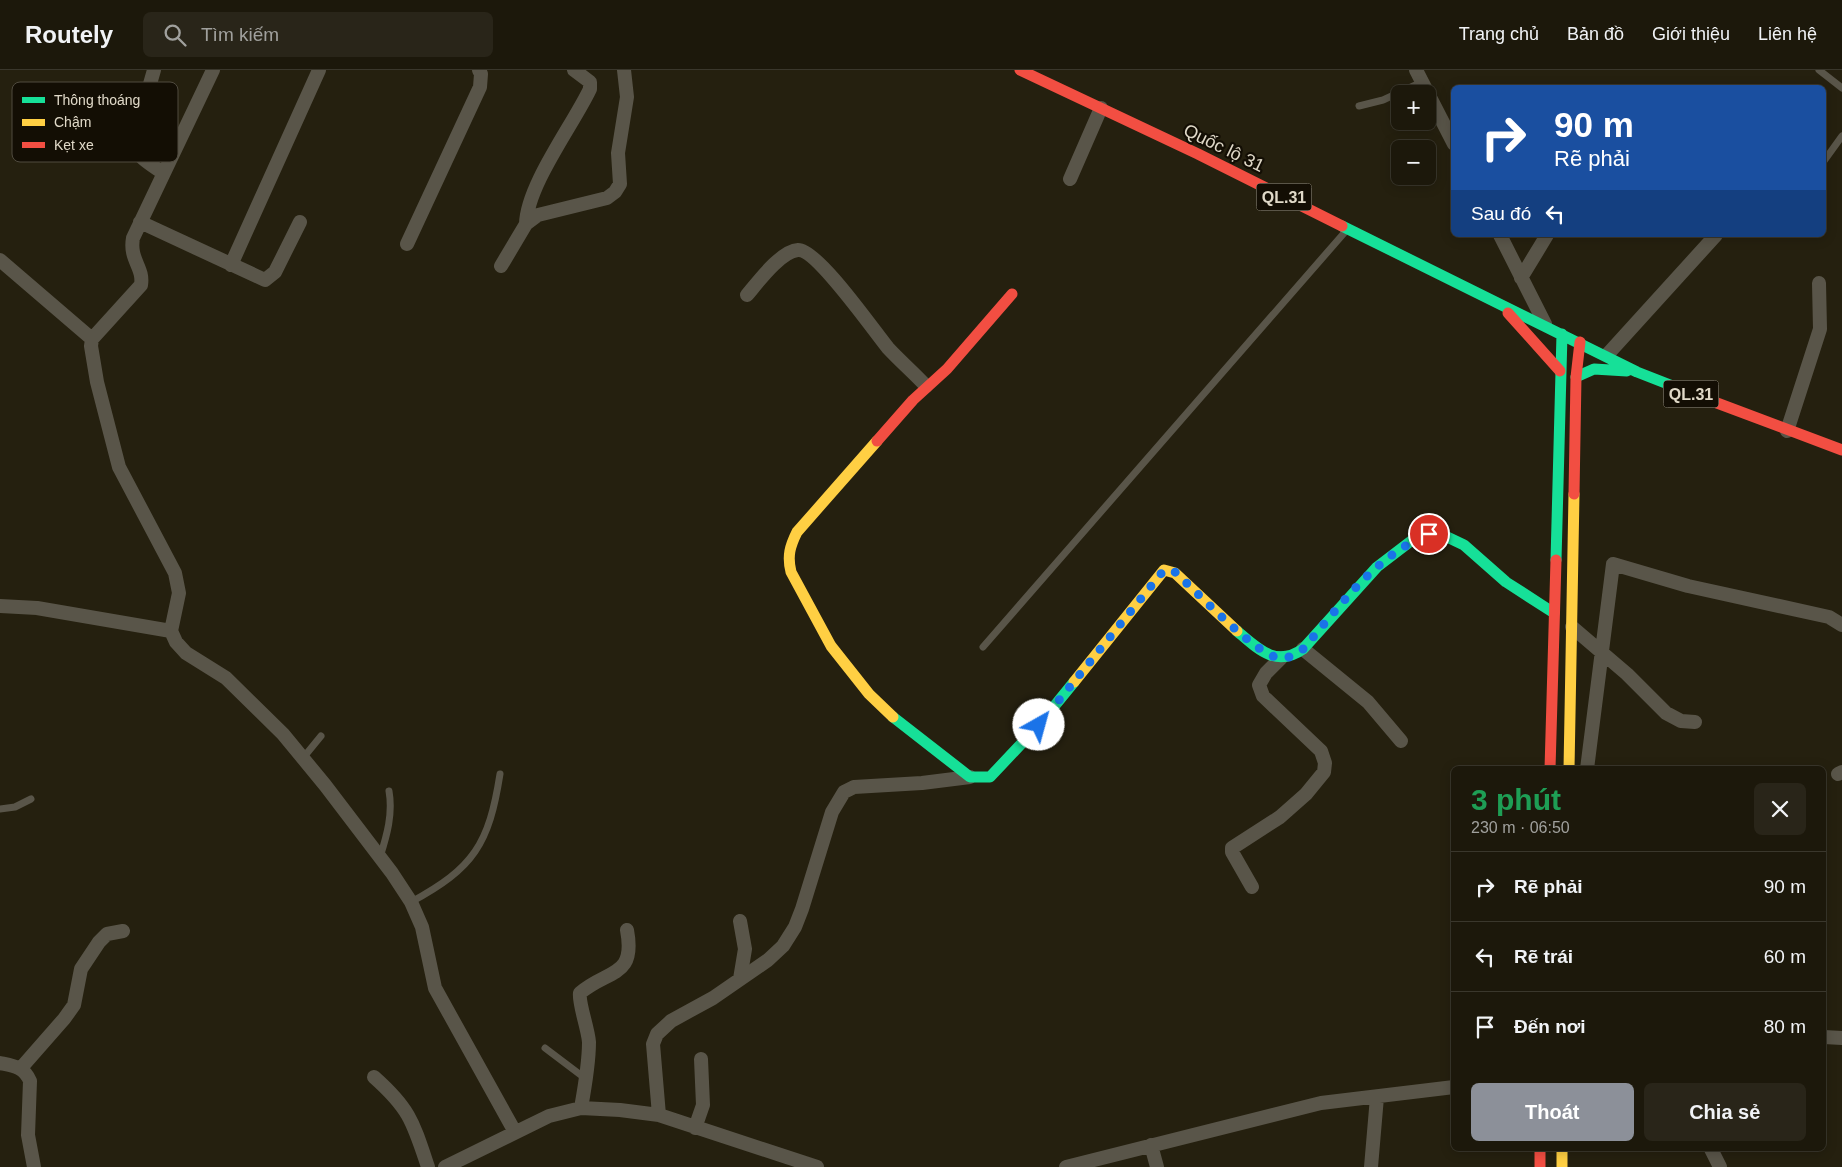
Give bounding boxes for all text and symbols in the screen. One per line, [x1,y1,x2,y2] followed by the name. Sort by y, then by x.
[143,12,493,57] search box
[25,21,113,48] text: Routely
[161,21,189,49] icon: search
[201,24,279,45] text: Tìm kiếm
[1459,24,1539,44] text: Trang chủ
[1567,24,1624,44] text: Bản đồ
[1652,24,1730,44] text: Giới thiệu
[1758,24,1817,44] text: Liên hệ
[12,82,178,162] legend
[1391,85,1436,185] map controls
[1391,85,1436,130] button: +
[54,92,140,108] text: Thông thoáng
[1471,105,1536,170] icon: right
[1554,105,1634,144] text: 90 m
[54,114,91,130] text: Chậm
[1180,120,1268,176] street label: Quốc lộ 31
[54,137,94,153] text: Kẹt xe
[1391,140,1436,185] button: −
[1554,146,1630,171] text: Rẽ phải
[1256,184,1312,210] road number: QL.31
[1541,200,1569,228] icon: left
[1471,203,1531,224] text: Sau đó
[1664,380,1718,408] road number: QL.31
[1408,513,1450,555] pin
[1415,520,1443,548] icon: arrive
[1012,698,1064,750] position arrow
[1471,783,1561,816] text: 3 phút
[1754,783,1806,835] button: close
[1471,819,1570,836] text: 230 m · 06:50
[1471,873,1499,901] icon: right
[1514,876,1583,897] text: Rẽ phải
[1764,876,1806,897] text: 90 m
[1471,943,1499,971] icon: left
[1514,946,1573,967] text: Rẽ trái
[1764,946,1806,967] text: 60 m
[1471,1013,1499,1041] icon: arrive
[1514,1016,1586,1037] text: Đến nơi
[1764,1016,1806,1037] text: 80 m
[1471,1083,1634,1141] button: Thoát
[1644,1083,1806,1141] button: Chia sẻ

